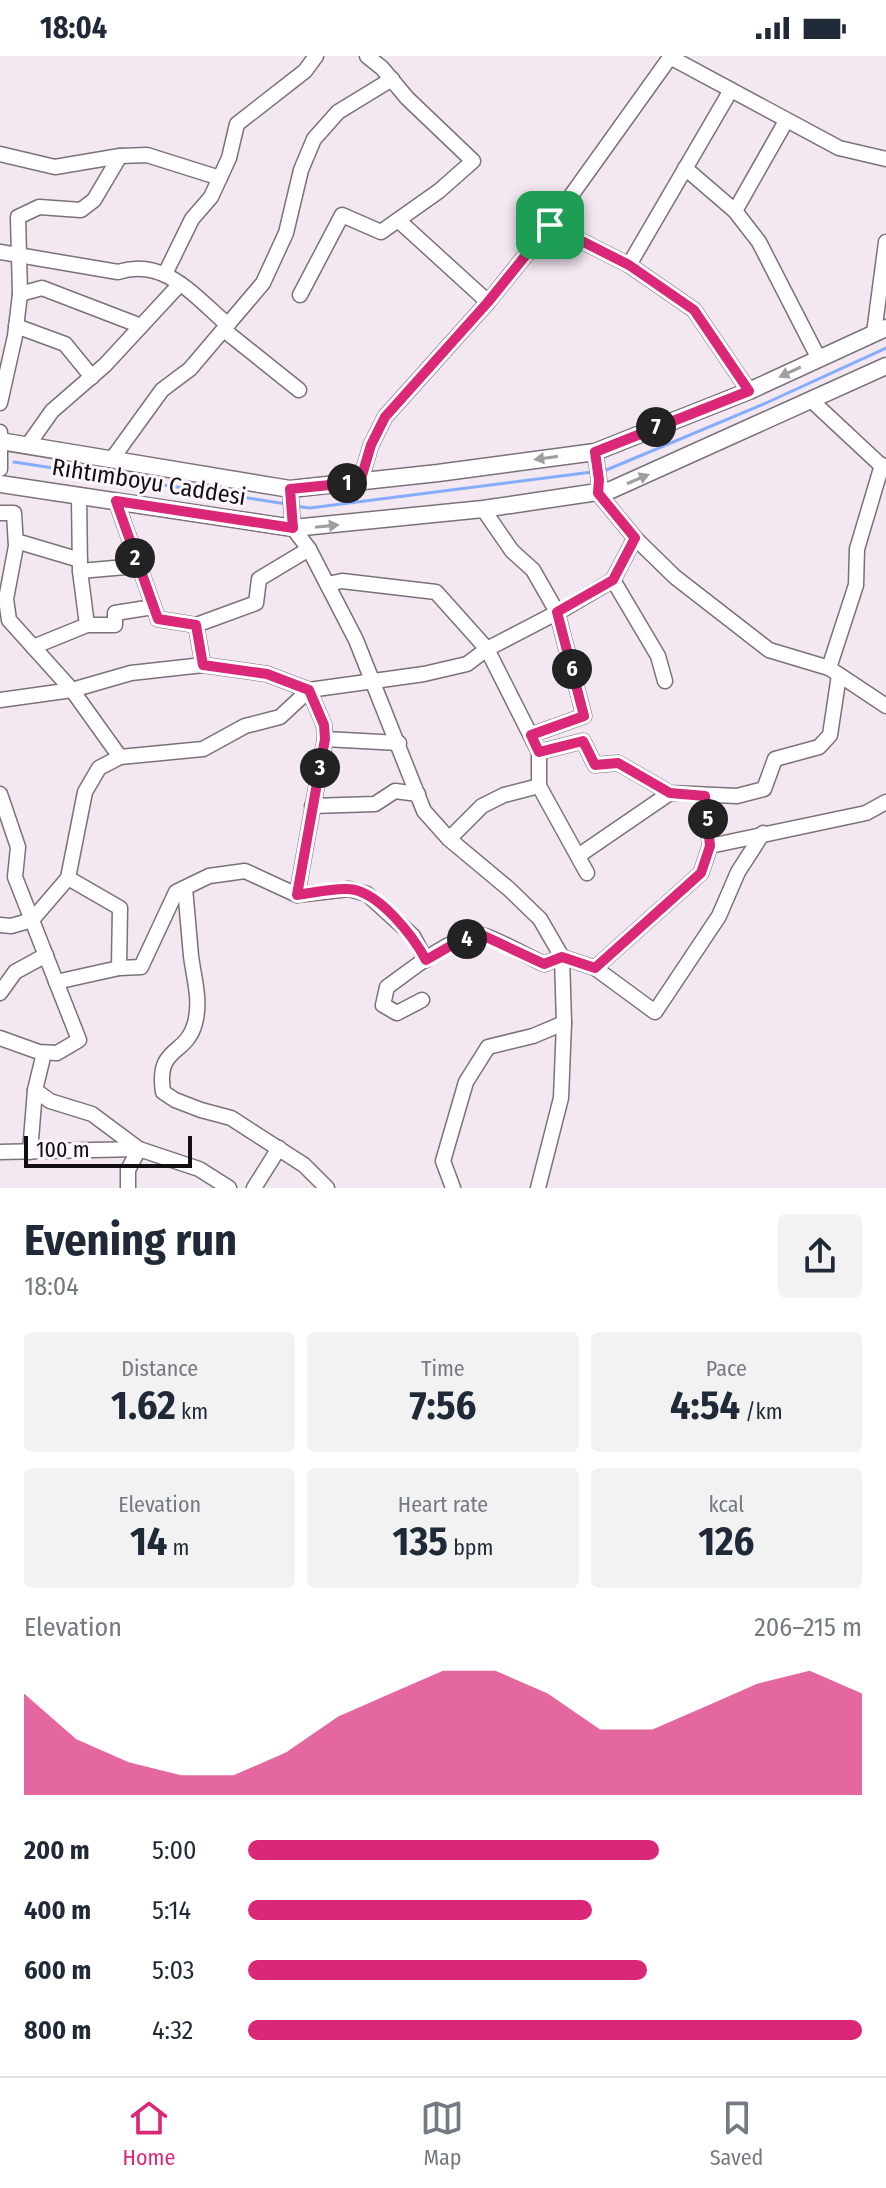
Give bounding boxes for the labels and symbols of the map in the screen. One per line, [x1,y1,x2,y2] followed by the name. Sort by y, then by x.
[516,191,584,259] pin
[778,365,802,379] one-way arrow
[636,407,676,447] pin: 7
[533,452,558,465] one-way arrow
[50,453,248,511] street label: Rıhtımboyu Caddesi
[327,463,367,503] pin: 1
[626,472,650,486] one-way arrow
[314,519,339,532] one-way arrow
[115,538,155,578] pin: 2
[552,649,592,689] pin: 6
[300,748,340,788] pin: 3
[688,799,728,839] pin: 5
[447,919,487,959] pin: 4
[24,1132,192,1168] scale bar

